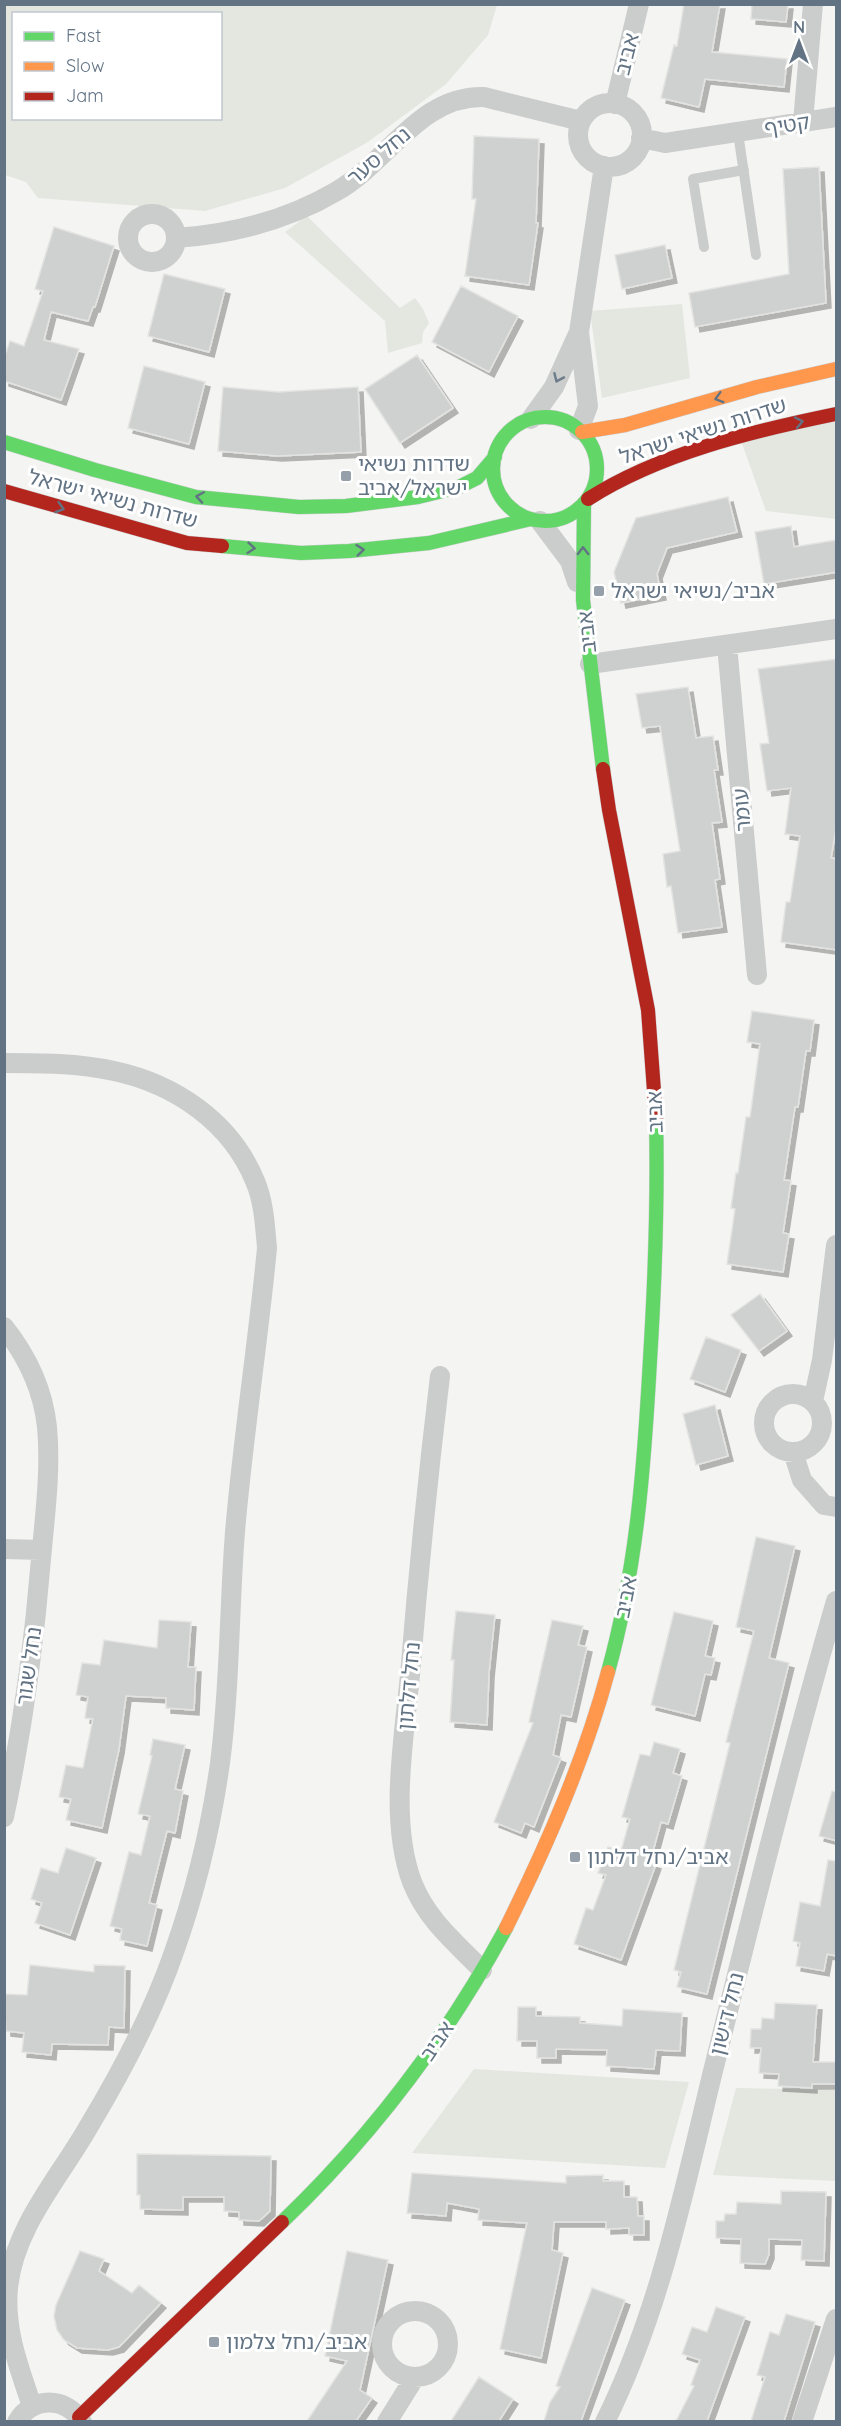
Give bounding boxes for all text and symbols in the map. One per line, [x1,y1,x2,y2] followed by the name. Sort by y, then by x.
[12,12,222,120] legend
[769,12,829,72] north arrow
[793,17,805,37] text: N
[66,24,101,47] text: Fast
[608,30,644,77] street label: אביב
[66,54,104,77] text: Slow
[66,84,104,107] text: Jam
[762,108,811,140] street label: קטיף
[341,121,415,190] street label: נחל סער
[554,372,566,383] one-way arrow
[616,391,789,469] street label: שדרות נשיאי ישראל
[714,391,725,403] one-way arrow
[794,416,804,429] one-way arrow
[358,450,470,500] place label: שדרות נשיאי ישראל/אביב
[26,463,201,533] street label: שדרות נשיאי ישראל
[339,469,353,483] marker: שדרות נשיאי ישראל/אביב
[195,491,204,503] one-way arrow
[55,501,65,513] one-way arrow
[246,541,255,554] one-way arrow
[355,544,364,557] one-way arrow
[577,546,589,555] one-way arrow
[611,577,775,603] place label: אביב/נשיאי ישראל
[592,584,606,598] marker: אביב/נשיאי ישראל
[571,610,601,654] street label: אביב
[726,787,756,833] street label: עומר
[640,1091,668,1134] street label: אביב
[608,1574,642,1620] street label: אביב
[10,1625,46,1707] street label: נחל שגור
[391,1641,425,1731] street label: נחל דלתון
[587,1843,728,1869] place label: אביב/נחל דלתון
[568,1850,582,1864] marker: אביב/נחל דלתון
[703,1970,749,2058] street label: נחל דישון
[414,2016,459,2065] street label: אביב
[226,2328,367,2354] place label: אביב/נחל צלמון
[207,2335,221,2349] marker: אביב/נחל צלמון

